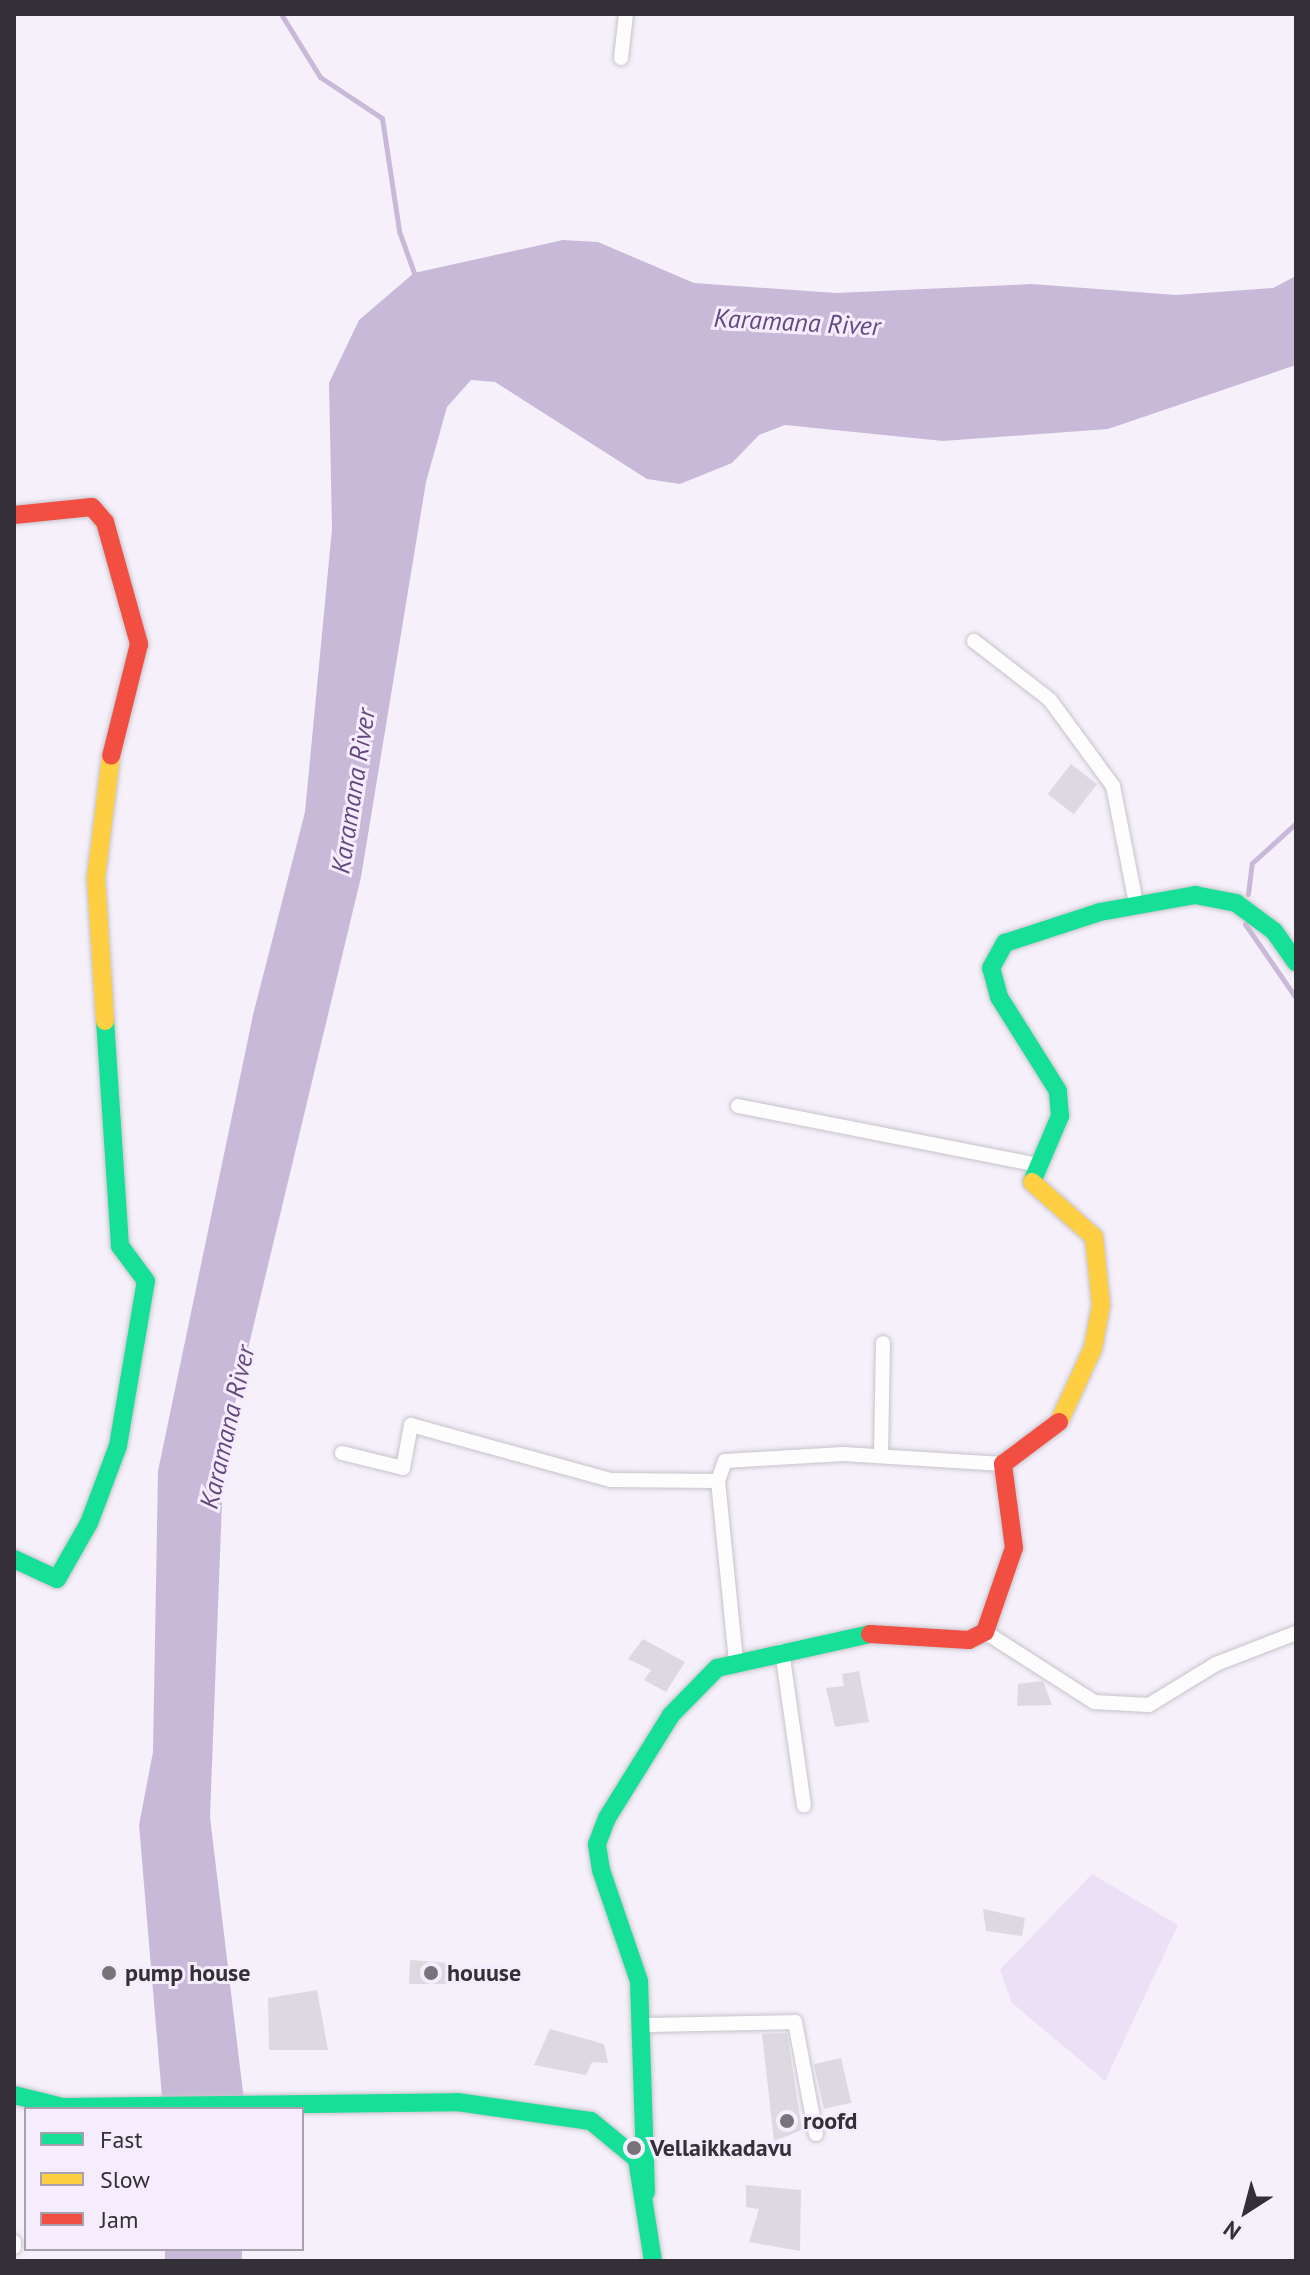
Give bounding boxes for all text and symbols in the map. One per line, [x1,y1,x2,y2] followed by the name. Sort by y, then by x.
[713,302,881,342] water label: Karamana River
[325,706,381,876] water label: Karamana River
[193,1342,261,1512] water label: Karamana River
[125,1959,250,1987] place label: pump house
[447,1959,521,1987] place label: houuse
[100,1964,118,1982] marker: pump house
[422,1964,440,1982] marker: houuse
[24,2107,304,2251] legend
[803,2107,858,2135] place label: roofd
[778,2112,796,2130] marker: roofd
[100,2124,143,2155] text: Fast
[650,2134,792,2162] place label: Vellaikkadavu
[625,2139,643,2157] marker: Vellaikkadavu
[100,2164,150,2195] text: Slow
[1206,2171,1286,2251] north arrow
[100,2204,138,2235] text: Jam
[1218,2215,1246,2246] text: N

